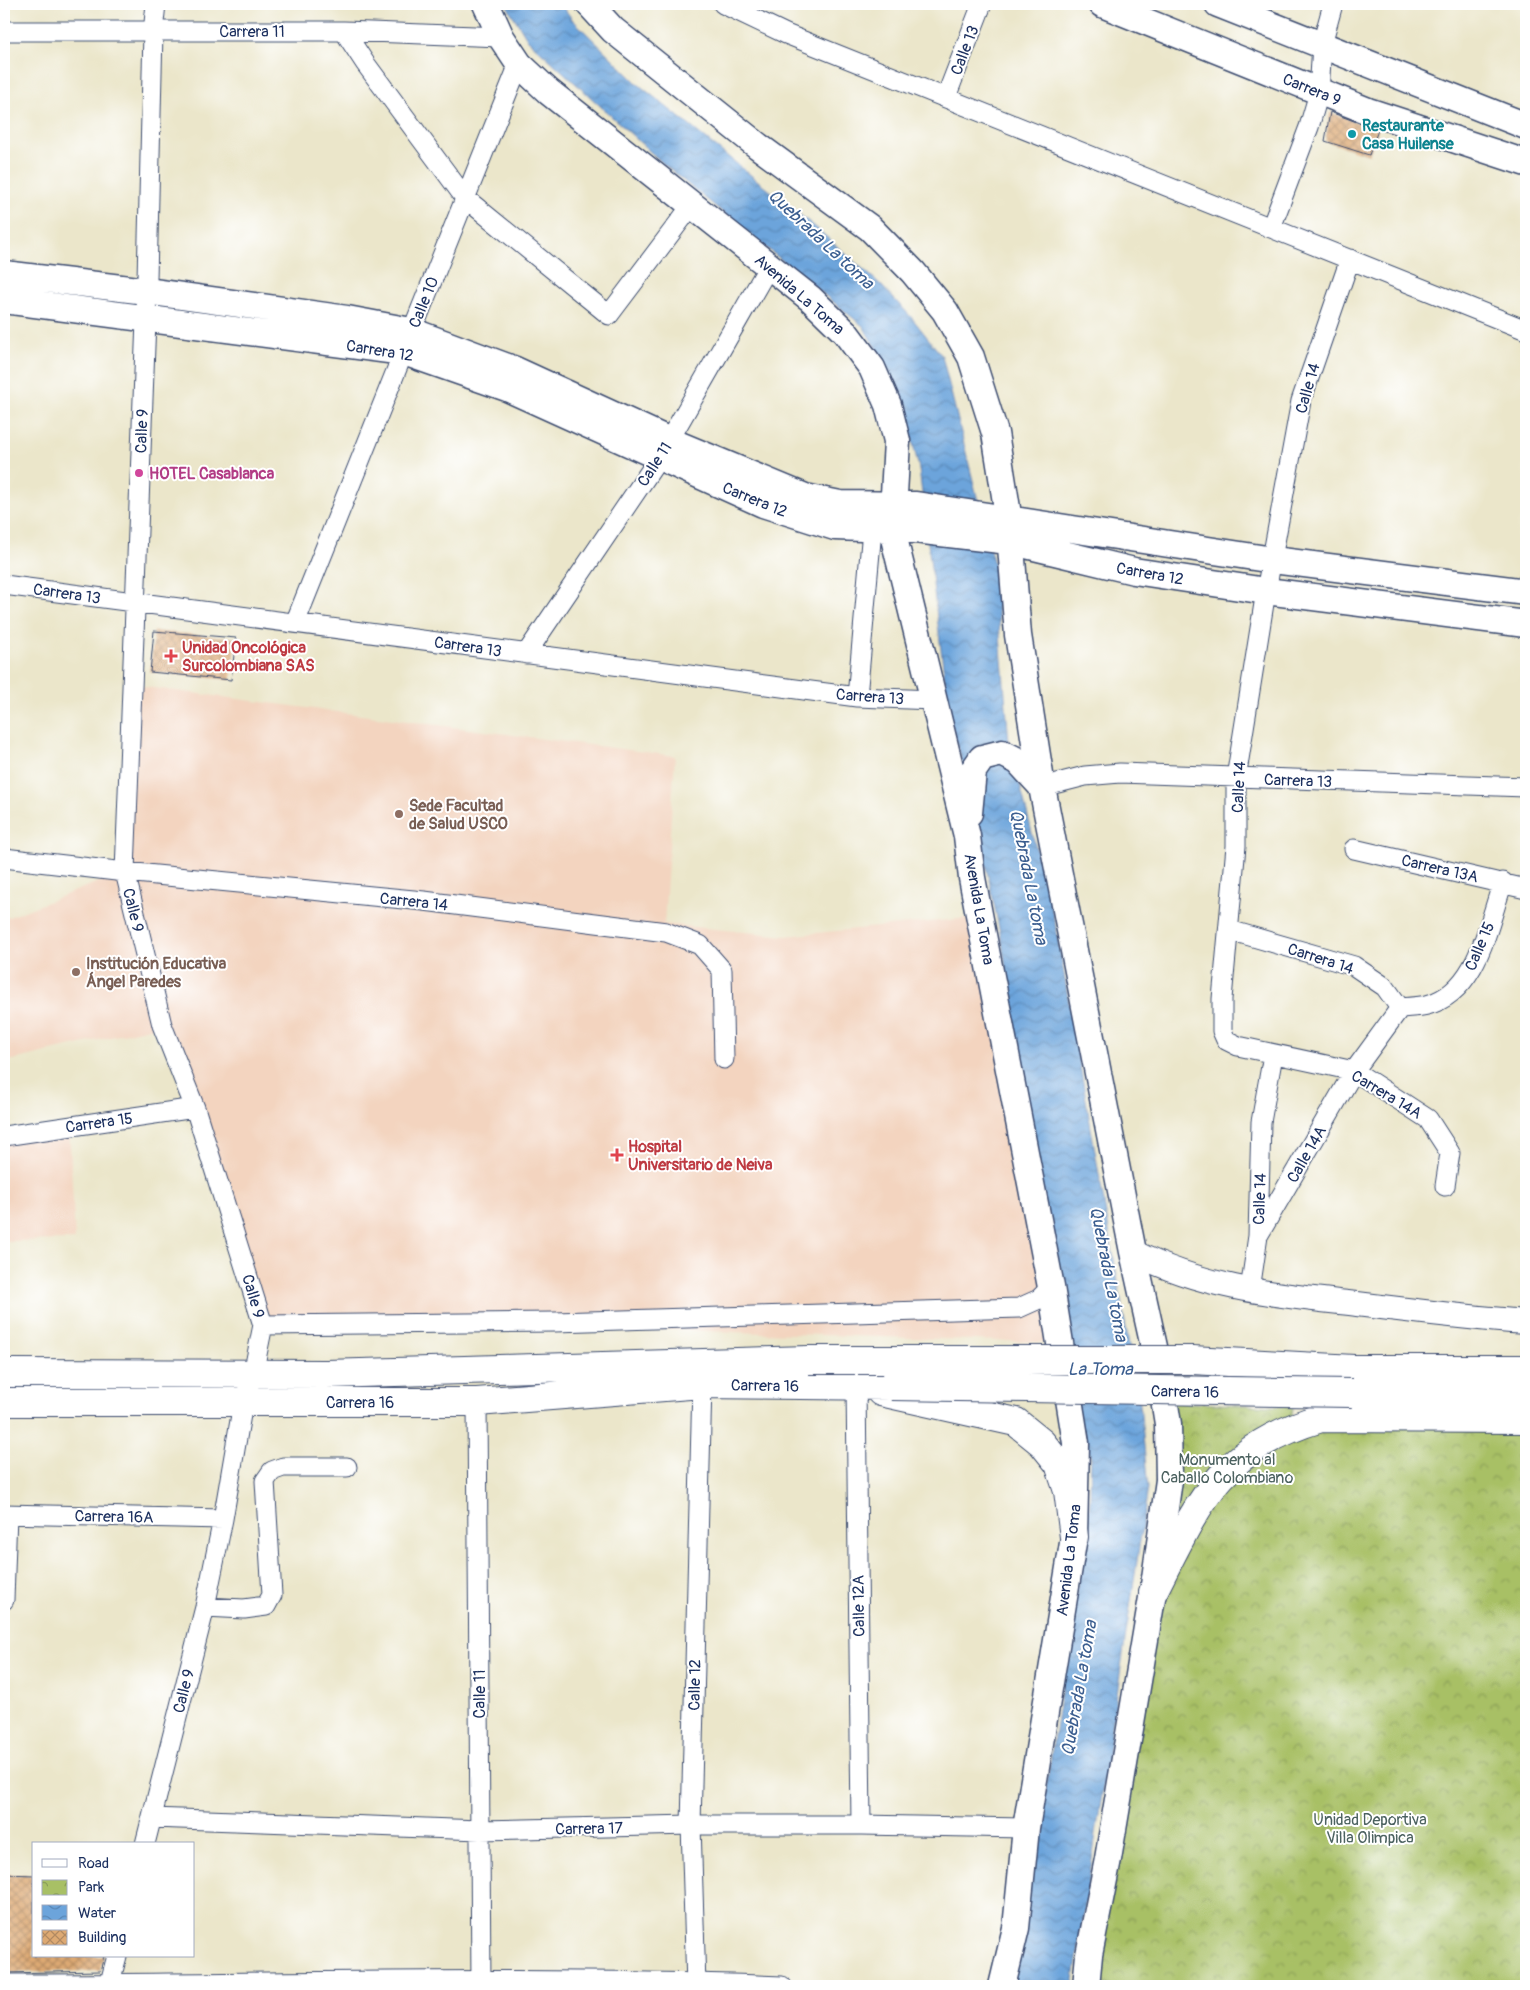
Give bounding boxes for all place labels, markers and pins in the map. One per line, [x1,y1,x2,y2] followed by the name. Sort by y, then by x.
[1362,116,1455,154] place label: Restaurante Casa Huilense
[1346,128,1358,140] marker: Restaurante Casa Huilense
[149,464,275,484] place label: HOTEL Casablanca
[133,467,145,479] marker: HOTEL Casablanca
[182,638,315,676] place label: Unidad Oncológica Surcolombiana SAS
[164,649,178,663] marker: Unidad Oncológica Surcolombiana SAS
[409,796,508,834] place label: Sede Facultad de Salud USCO
[393,808,405,820] marker: Sede Facultad de Salud USCO
[86,954,227,992] place label: Institución Educativa Ángel Paredes
[70,966,82,978] marker: Institución Educativa Ángel Paredes
[628,1137,773,1175] place label: Hospital Universitario de Neiva
[610,1148,624,1162] marker: Hospital Universitario de Neiva

